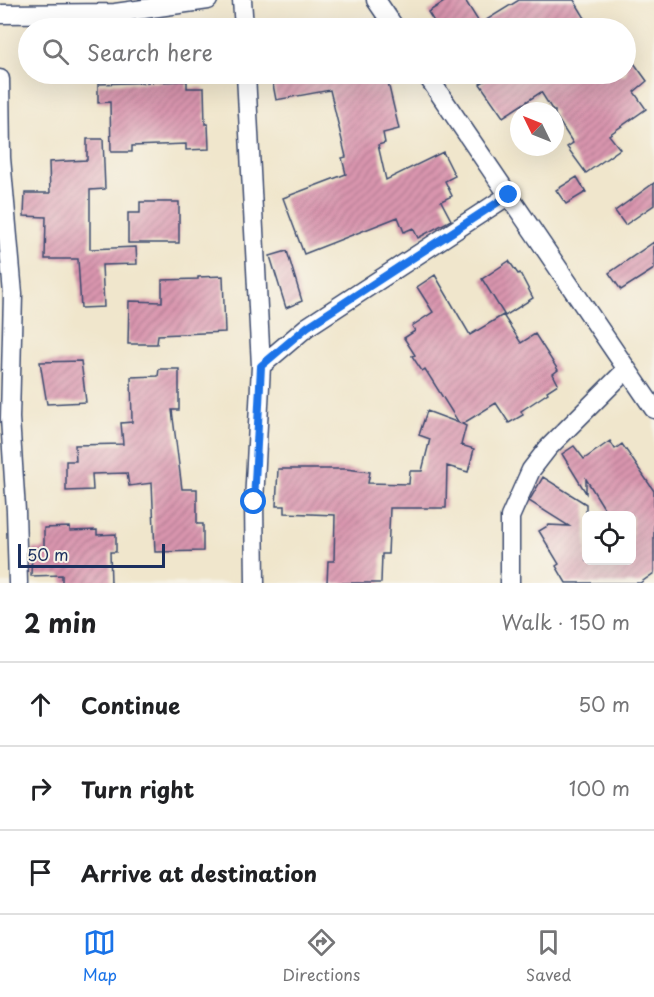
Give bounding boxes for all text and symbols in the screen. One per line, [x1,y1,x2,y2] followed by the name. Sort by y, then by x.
[18,18,636,84] search box
[39,35,72,68] icon: search
[87,35,213,68] text: Search here
[510,102,564,156] north arrow
[495,181,521,207] route end
[240,488,266,514] route start
[582,511,636,565] map controls
[582,511,636,565] button: locate
[18,541,165,568] scale bar
[27,542,68,566] text: 50 m
[24,603,97,642] text: 2 min
[501,607,630,637] text: Walk · 150 m
[24,688,57,721] icon: ahead
[81,688,180,721] text: Continue
[578,689,630,719] text: 50 m
[24,772,57,805] icon: right
[81,772,194,805] text: Turn right
[569,773,630,803] text: 100 m
[24,856,57,889] icon: arrive
[81,856,317,889] text: Arrive at destination
[83,926,117,986] tab: Map
[282,926,360,986] tab: Directions
[526,926,571,986] tab: Saved

